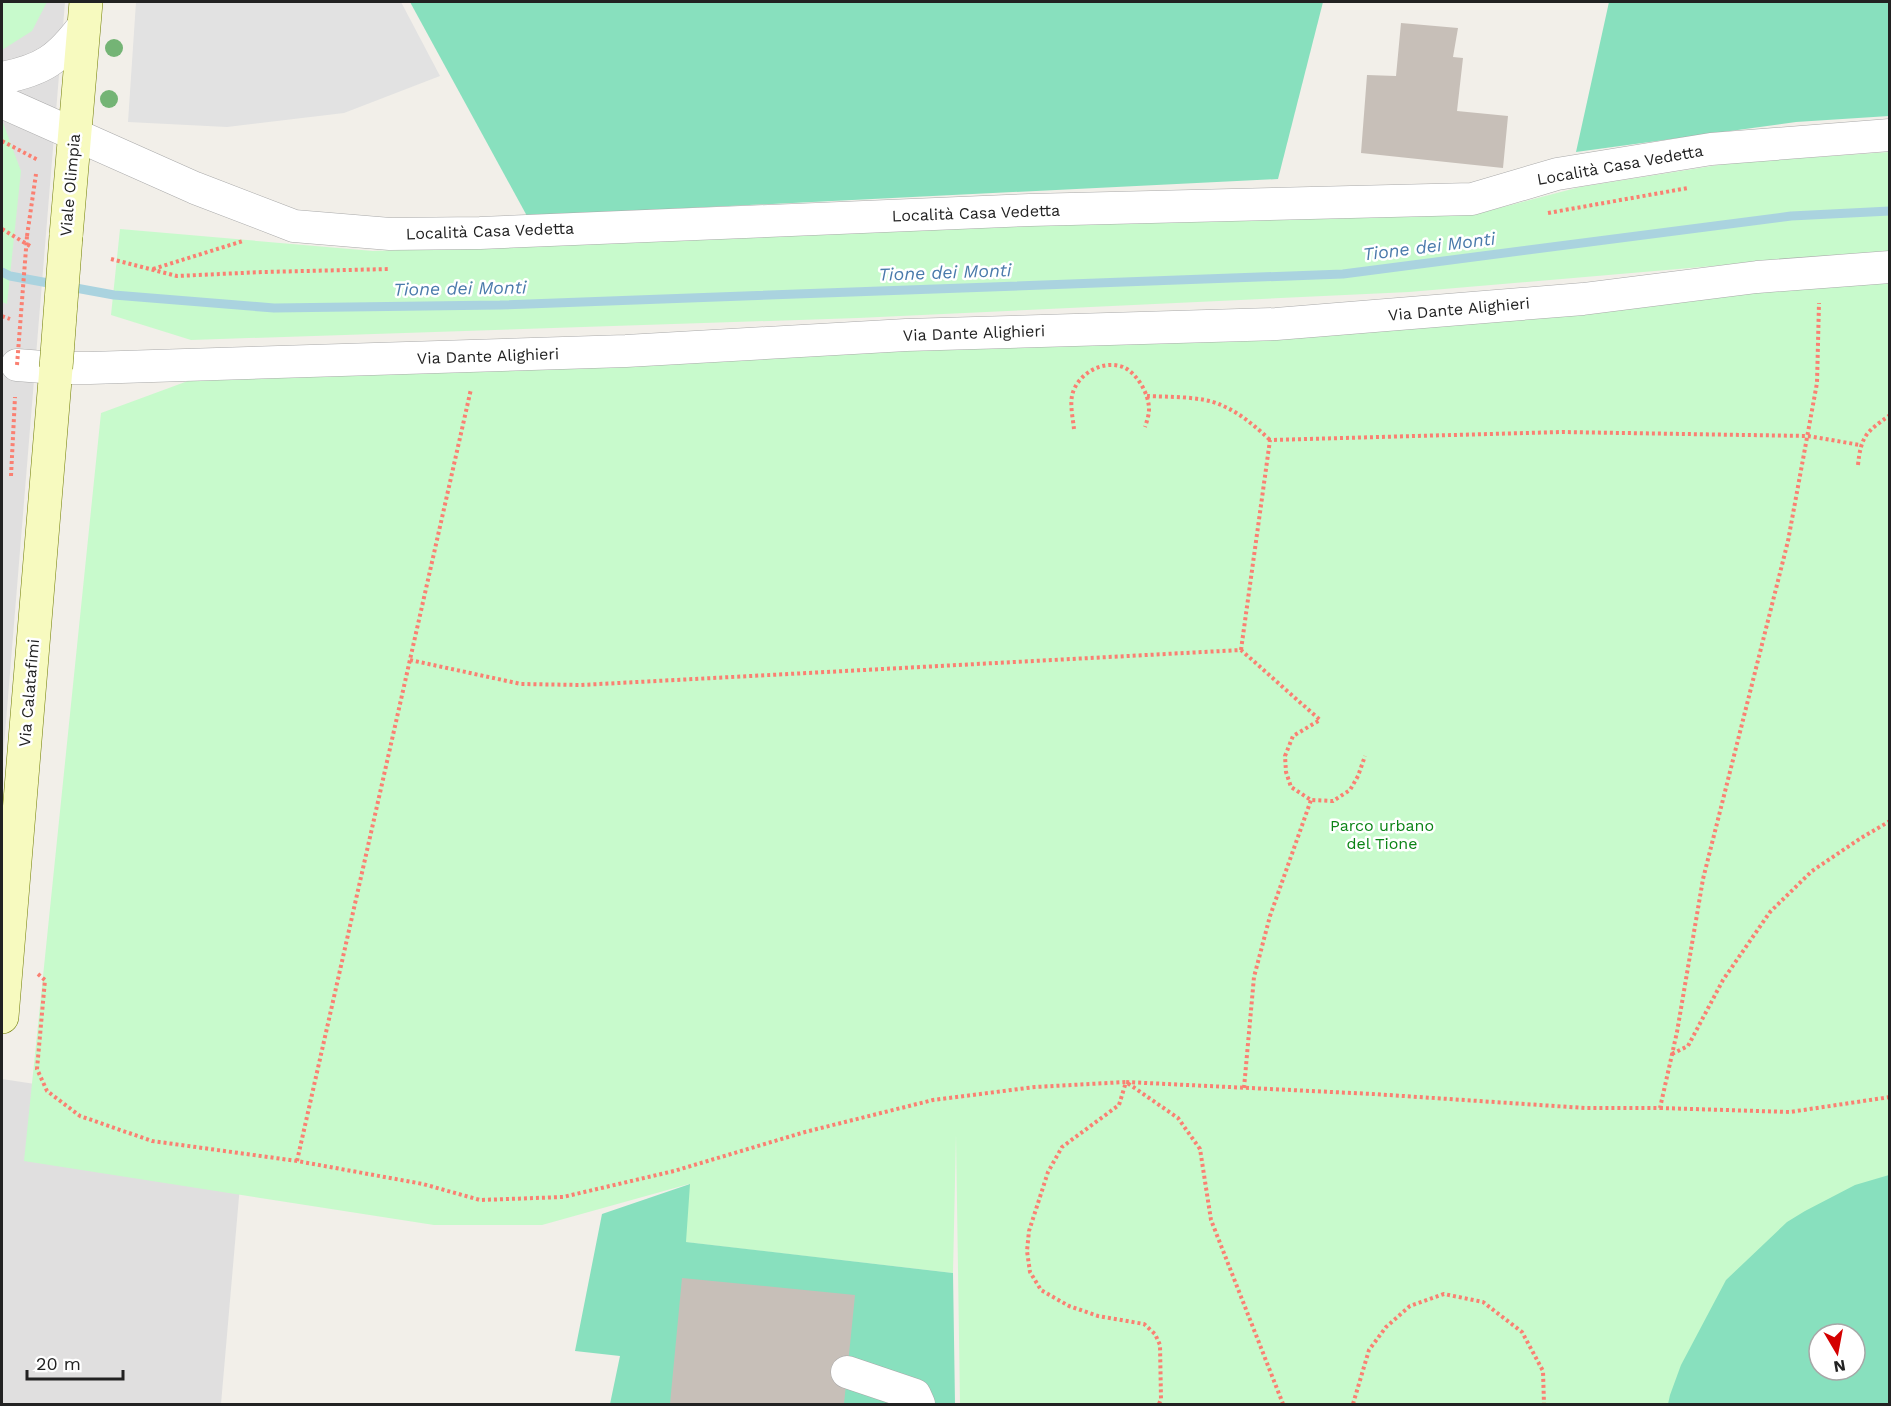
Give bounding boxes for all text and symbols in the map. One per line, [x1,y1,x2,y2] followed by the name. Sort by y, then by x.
[56,133,84,237] street label: Viale Olimpia
[1535,141,1705,189] street label: Località Casa Vedetta
[892,201,1060,225] street label: Località Casa Vedetta
[406,219,574,243] street label: Località Casa Vedetta
[1362,227,1498,265] water label: Tione dei Monti
[878,259,1013,285] water label: Tione dei Monti
[393,276,528,300] water label: Tione dei Monti
[1387,293,1531,325] street label: Via Dante Alighieri
[903,321,1045,345] street label: Via Dante Alighieri
[417,344,559,368] street label: Via Dante Alighieri
[15,638,43,748] street label: Via Calatafimi
[1330,816,1434,853] park label: Parco urbano del Tione
[1807,1322,1867,1382] north arrow
[27,1343,123,1381] scale bar
[36,1353,81,1374] text: 20 m
[1832,1356,1847,1377] text: N

